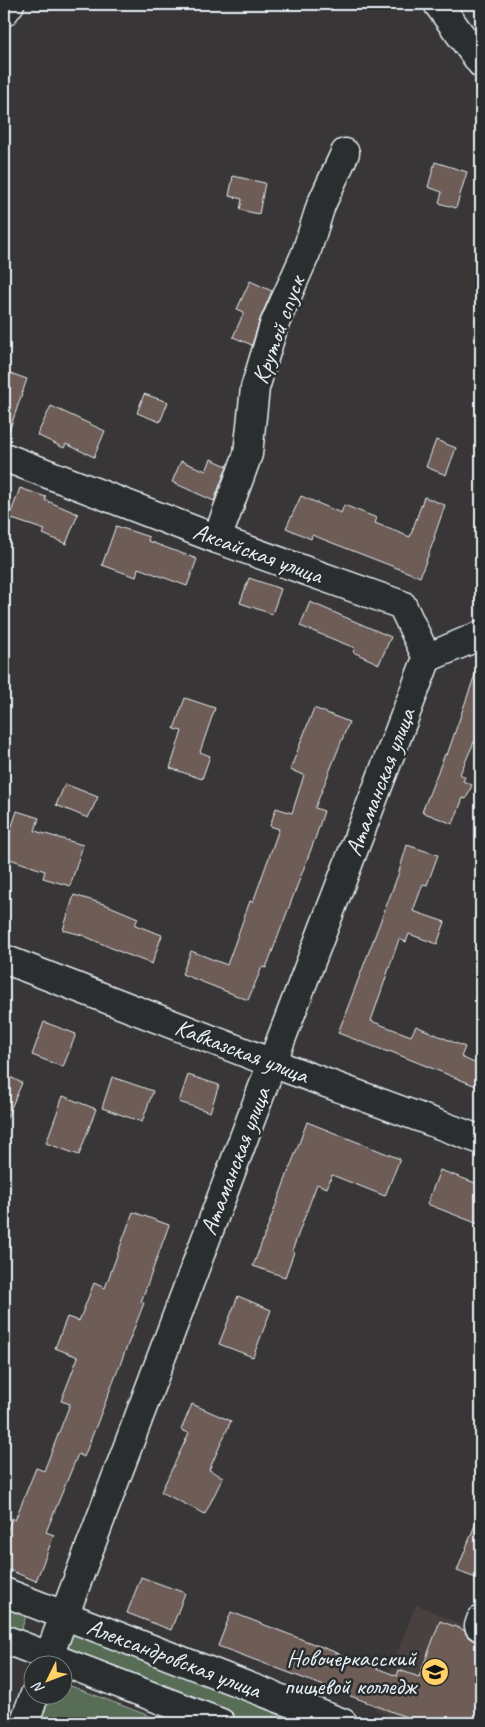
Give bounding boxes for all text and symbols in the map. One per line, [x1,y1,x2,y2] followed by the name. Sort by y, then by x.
[245,270,312,388] street label: Крутой спуск
[189,516,328,591] street label: Аксайская улица
[338,703,422,860] street label: Атаманская улица
[171,1012,314,1091] street label: Кавказская улица
[193,1082,277,1239] street label: Атаманская улица
[83,1611,266,1705] street label: Александровская улица
[284,1643,419,1701] place label: Новочеркасский пищевой колледж
[22,1654,72,1704] north arrow
[420,1657,450,1687] school or university icon: Новочеркасский пищевой колледж
[28,1678,48,1697] text: N

